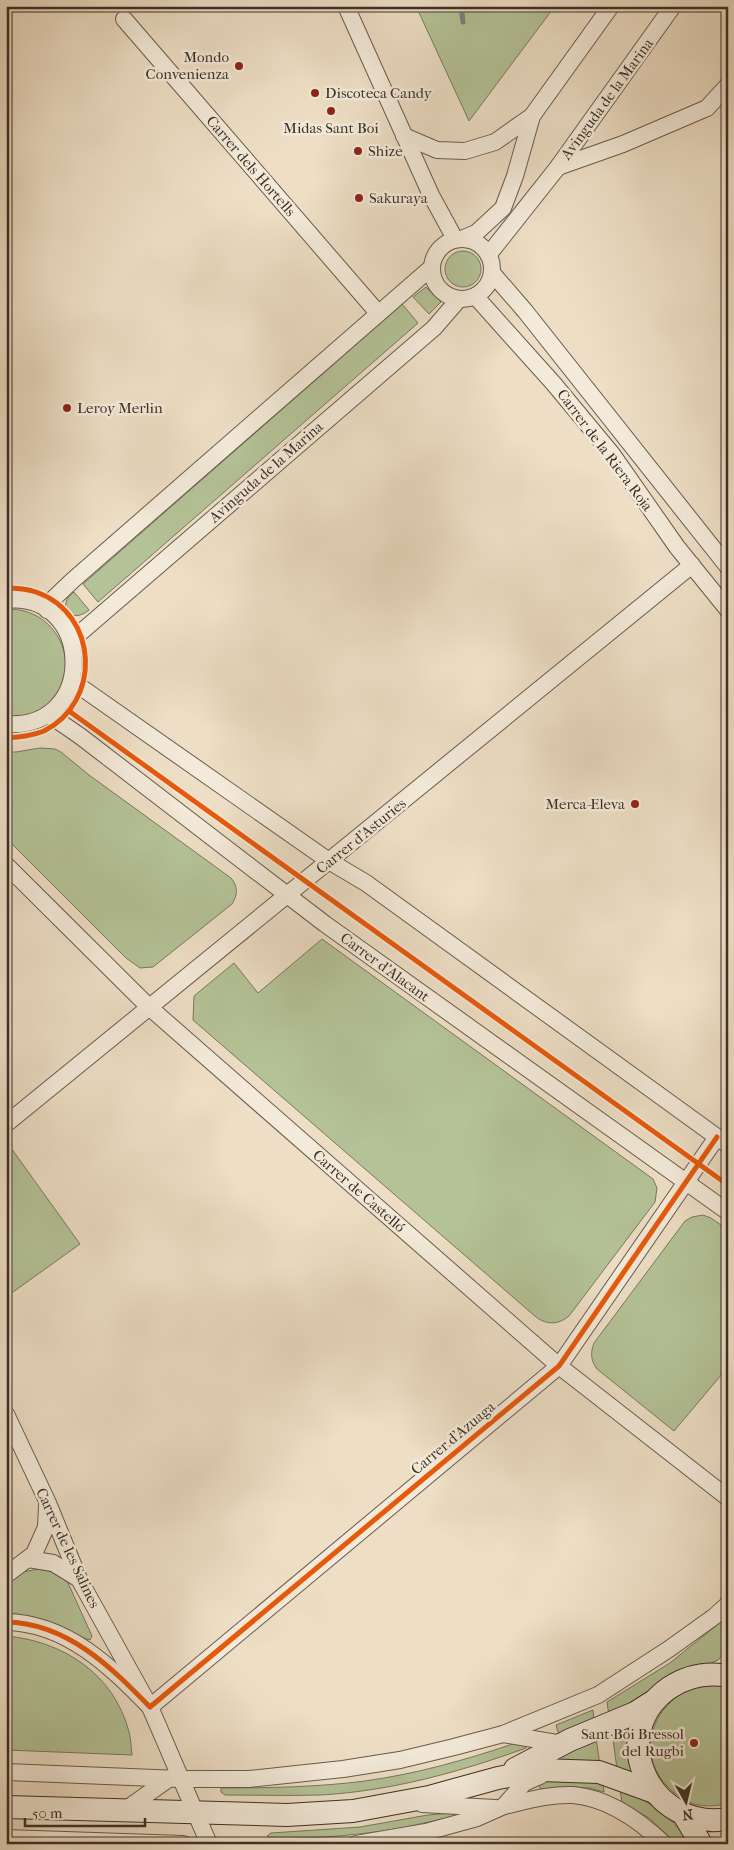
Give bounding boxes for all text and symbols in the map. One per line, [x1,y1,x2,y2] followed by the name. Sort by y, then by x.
[556,34,658,164] street label: Avinguda de la Marina
[146,48,230,83] place label: Mondo Convenienza
[233,60,245,72] marker: Mondo Convenienza
[325,84,433,102] place label: Discoteca Candy
[309,87,321,99] marker: Discoteca Candy
[325,105,337,117] marker: Midas Sant Boi
[202,112,300,220] street label: Carrer dels Hortells
[283,119,379,137] place label: Midas Sant Boi
[368,142,403,160] place label: Shize
[352,145,364,157] marker: Shize
[369,189,429,207] place label: Sakuraya
[353,192,365,204] marker: Sakuraya
[553,385,657,515] street label: Carrer de la Riera Roja
[77,399,163,417] place label: Leroy Merlin
[61,402,73,414] marker: Leroy Merlin
[205,417,328,527] street label: Avinguda de la Marina
[313,794,410,878] street label: Carrer d'Asturies
[546,795,626,813] place label: Merca-Eleva
[629,798,641,810] marker: Merca-Eleva
[337,929,434,1006] street label: Carrer d'Alacant
[309,1146,409,1236] street label: Carrer de Castelló
[407,1397,499,1478] street label: Carrer d'Azuaga
[32,1485,104,1611] street label: Carrer de les Salines
[581,1725,685,1760] place label: Sant Boi Bressol del Rugbi
[688,1737,700,1749] marker: Sant Boi Bressol del Rugbi
[662,1778,712,1828] north arrow
[25,1795,145,1827] scale bar
[32,1804,63,1822] text: 50 m
[681,1805,694,1824] text: N

